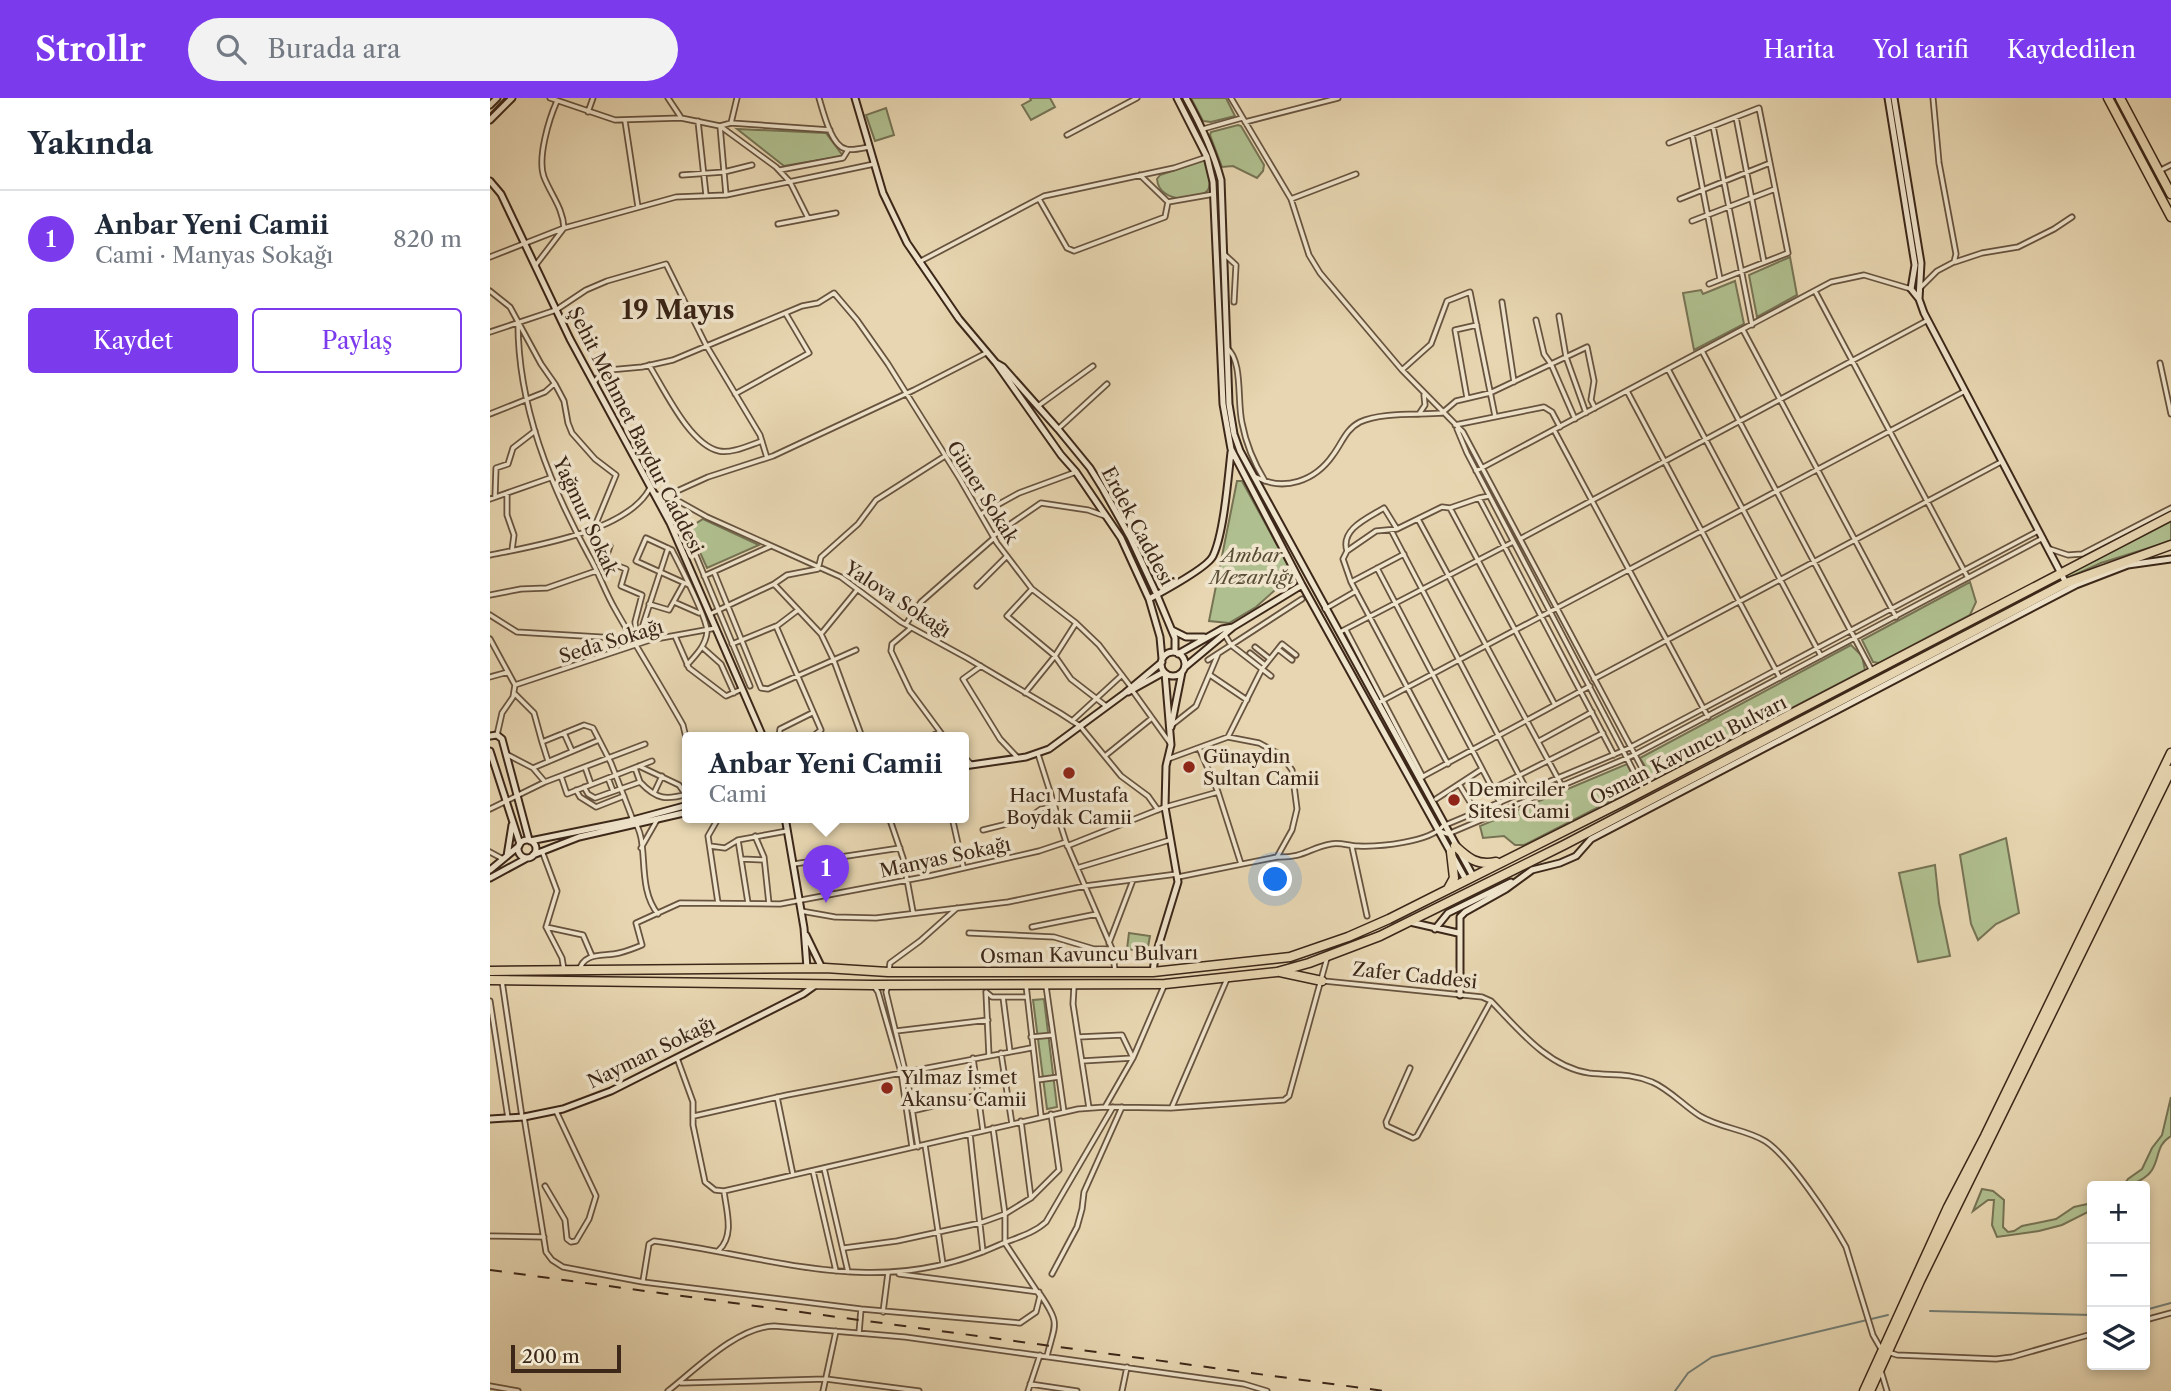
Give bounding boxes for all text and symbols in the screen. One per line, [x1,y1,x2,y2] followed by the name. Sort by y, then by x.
[188,18,678,81] search box
[35,29,146,70] text: Strollr
[212,30,250,68] icon: search
[268,33,401,65] text: Burada ara
[1763,35,1835,64] text: Harita
[1873,35,1969,64] text: Yol tarifi
[2007,35,2136,64] text: Kaydedilen
[28,125,153,162] text: Yakında
[95,209,329,241] text: Anbar Yeni Camii
[46,225,56,253] text: 1
[393,225,462,253] text: 820 m
[95,241,333,269] text: Cami · Manyas Sokağı
[622,294,734,326] district label: 19 Mayıs
[563,303,708,558] street label: Şehit Mehmet Baydur Caddesi
[28,308,238,373] button: Kaydet
[252,308,462,373] button: Paylaş
[942,437,1024,549] street label: Güner Sokak
[548,452,623,580] street label: Yağmur Sokak
[1097,463,1179,590] street label: Erdek Caddesi
[1208,544,1294,589] park label: Ambar Mezarlığı
[839,556,955,642] street label: Yalova Sokağı
[556,615,666,668] street label: Seda Sokağı
[1586,691,1791,810] street label: Osman Kavuncu Bulvarı
[682,732,969,823] popup
[1203,745,1320,790] place label: Günaydın Sultan Camii
[709,748,942,780] text: Anbar Yeni Camii
[1181,759,1197,775] marker: Günaydın Sultan Camii
[1061,765,1077,781] marker: Hacı Mustafa Boydak Camii
[1468,778,1570,823] place label: Demirciler Sitesi Cami
[709,780,767,808] text: Cami
[1006,784,1132,829] place label: Hacı Mustafa Boydak Camii
[1446,792,1462,808] marker: Demirciler Sitesi Cami
[878,832,1013,883] street label: Manyas Sokağı
[803,845,849,903] pin: 1
[1258,862,1292,896] your location
[980,941,1198,968] street label: Osman Kavuncu Bulvarı
[1351,958,1479,994] street label: Zafer Caddesi
[584,1011,719,1093] street label: Nayman Sokağı
[900,1066,1027,1111] place label: Yılmaz İsmet Akansu Camii
[879,1080,895,1096] marker: Yılmaz İsmet Akansu Camii
[2087,1181,2150,1370] map controls
[2087,1181,2150,1244] button: +
[2087,1244,2150,1307] button: −
[2087,1307,2150,1370] button: layers
[511,1342,621,1374] scale bar
[522,1345,580,1368] text: 200 m

